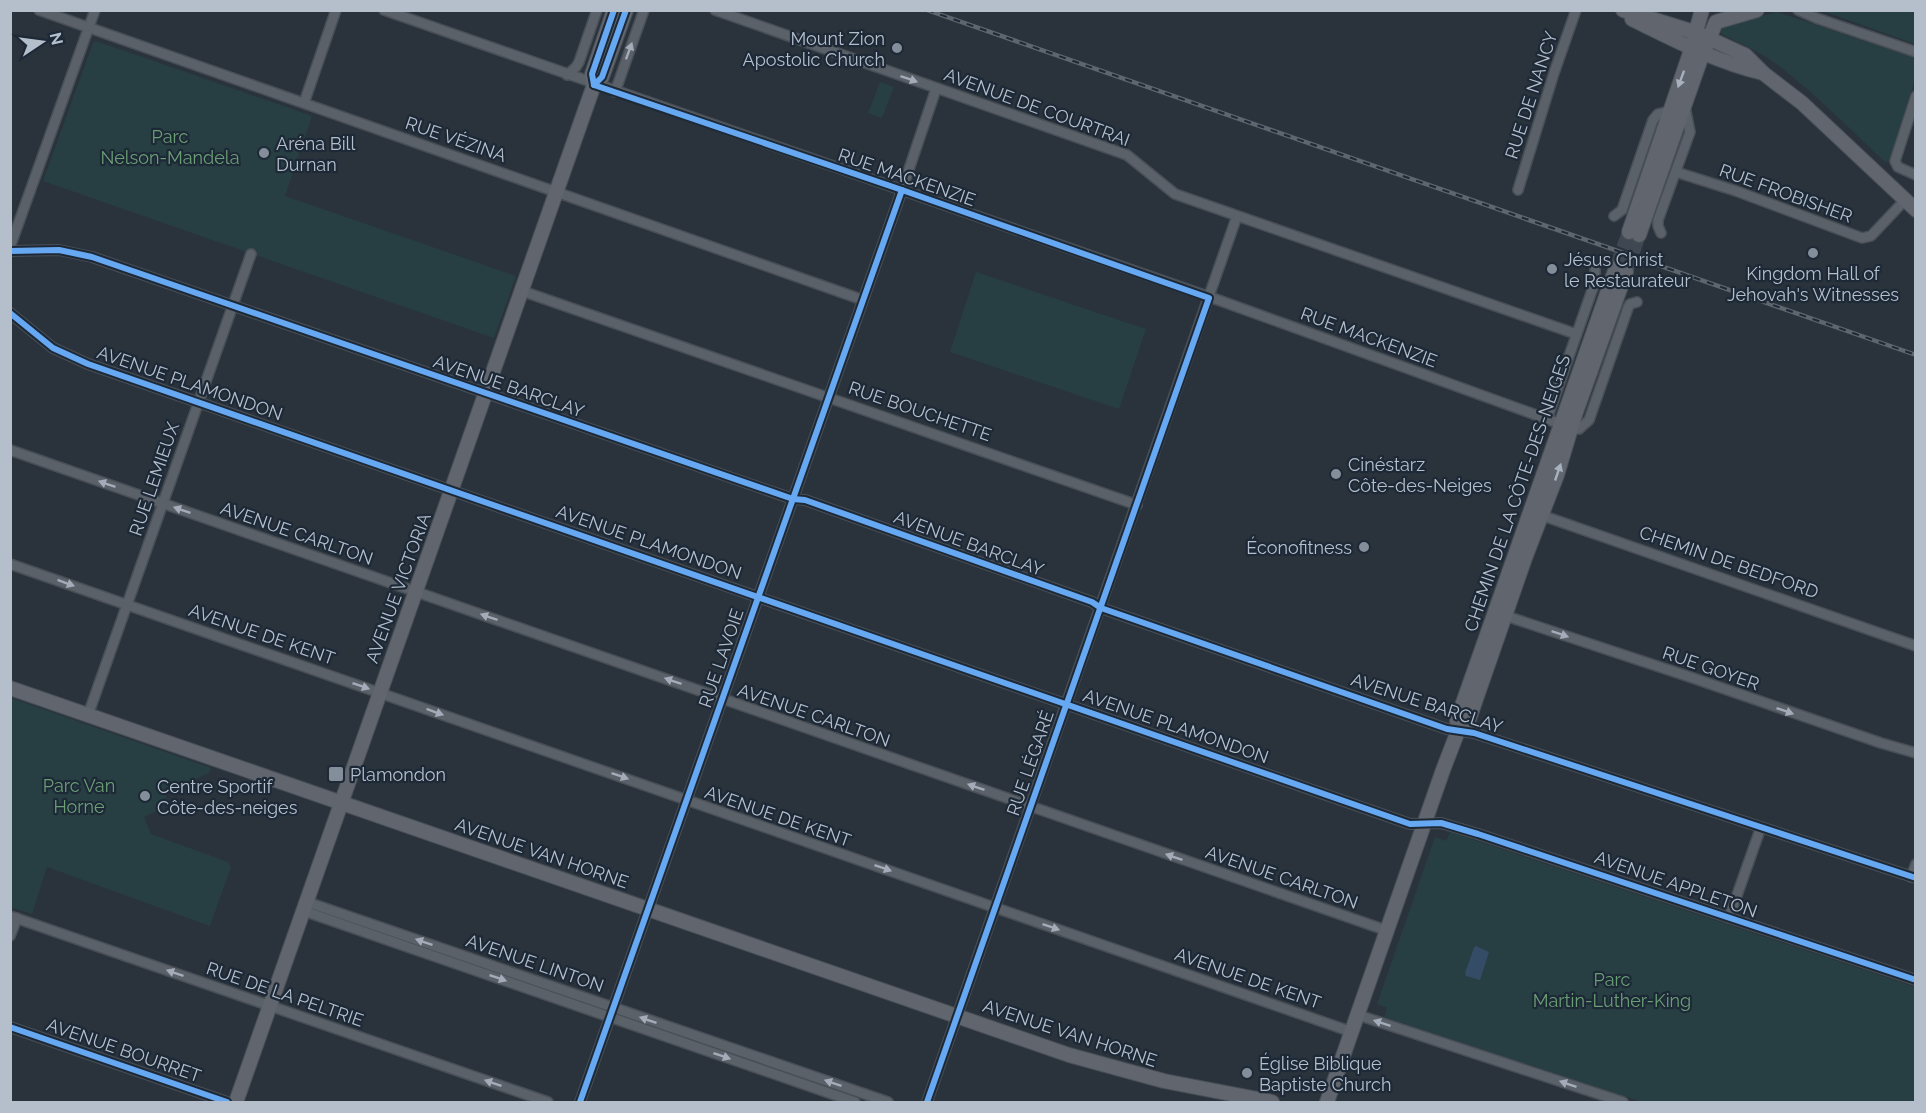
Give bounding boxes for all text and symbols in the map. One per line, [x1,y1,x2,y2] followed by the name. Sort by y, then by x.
[12,12,72,72] north arrow
[743,28,885,70] place label: Mount Zion Apostolic Church
[1500,28,1562,162] street label: RUE DE NANCY
[45,31,67,47] text: N
[890,41,904,55] marker: Mount Zion Apostolic Church
[625,42,635,60] one-way arrow
[941,64,1133,150] street label: AVENUE DE COURTRAI
[1675,70,1685,88] one-way arrow
[900,75,918,85] one-way arrow
[403,111,510,166] street label: RUE VÉZINA
[100,126,240,168] park label: Parc Nelson-Mandela
[276,133,355,175] place label: Aréna Bill Durnan
[836,144,978,210] street label: RUE MACKENZIE
[257,146,271,160] marker: Aréna Bill Durnan
[1717,159,1856,227] street label: RUE FROBISHER
[1806,246,1820,260] marker: Kingdom Hall of Jehovah's Witnesses
[1564,249,1691,291] place label: Jésus Christ le Restaurateur
[1545,262,1559,276] marker: Jésus Christ le Restaurateur
[1727,263,1899,305] place label: Kingdom Hall of Jehovah's Witnesses
[1298,303,1440,371] street label: RUE MACKENZIE
[95,341,285,425] street label: AVENUE PLAMONDON
[431,350,588,422] street label: AVENUE BARCLAY
[1459,351,1574,634] street label: CHEMIN DE LA CÔTE-DES-NEIGES
[846,377,994,445] street label: RUE BOUCHETTE
[125,419,183,538] street label: RUE LEMIEUX
[1348,454,1492,496] place label: Cinéstarz Côte-des-Neiges
[1554,463,1563,481] one-way arrow
[1329,467,1343,481] marker: Cinéstarz Côte-des-Neiges
[98,479,116,489] one-way arrow
[218,497,376,569] street label: AVENUE CARLTON
[554,500,744,584] street label: AVENUE PLAMONDON
[173,505,191,515] one-way arrow
[891,506,1047,580] street label: AVENUE BARCLAY
[361,510,435,666] street label: AVENUE VICTORIA
[1637,521,1821,603] street label: CHEMIN DE BEDFORD
[1246,536,1352,558] place label: Éconofitness
[1357,540,1371,554] marker: Éconofitness
[57,579,75,588] one-way arrow
[186,599,338,669] street label: AVENUE DE KENT
[694,606,748,710] street label: RUE LAVOIE
[480,612,498,621] one-way arrow
[1551,630,1569,640] one-way arrow
[1660,642,1762,694] street label: RUE GOYER
[1348,669,1506,738] street label: AVENUE BARCLAY
[664,676,682,686] one-way arrow
[735,679,893,751] street label: AVENUE CARLTON
[352,681,370,691] one-way arrow
[1081,684,1271,768] street label: AVENUE PLAMONDON
[1776,706,1794,716] one-way arrow
[1001,707,1058,818] street label: RUE LÉGARÉ
[427,708,445,718] one-way arrow
[350,764,446,785] place label: Plamondon
[327,765,345,783] marker: Plamondon
[611,772,629,782] one-way arrow
[43,775,115,817] park label: Parc Van Horne
[157,776,298,818] place label: Centre Sportif Côte-des-neiges
[702,781,854,851] street label: AVENUE DE KENT
[967,781,985,791] one-way arrow
[138,789,152,803] marker: Centre Sportif Côte-des-neiges
[453,813,631,893] street label: AVENUE VAN HORNE
[1203,841,1361,913] street label: AVENUE CARLTON
[1592,846,1760,922] street label: AVENUE APPLETON
[1165,851,1183,861] one-way arrow
[874,864,892,874] one-way arrow
[1042,923,1060,933] one-way arrow
[463,930,607,996] street label: AVENUE LINTON
[415,936,433,946] one-way arrow
[1172,943,1324,1013] street label: AVENUE DE KENT
[204,957,366,1031] street label: RUE DE LA PELTRIE
[166,967,184,977] one-way arrow
[1533,969,1691,1011] park label: Parc Martin-Luther-King
[489,974,507,984] one-way arrow
[980,995,1160,1071] street label: AVENUE VAN HORNE
[44,1014,204,1086] street label: AVENUE BOURRET
[639,1014,657,1024] one-way arrow
[1373,1018,1391,1027] one-way arrow
[713,1051,731,1061] one-way arrow
[1259,1052,1391,1095] place label: Église Biblique Baptiste Church
[1240,1066,1254,1080] marker: Église Biblique Baptiste Church
[484,1078,502,1088] one-way arrow
[824,1078,842,1088] one-way arrow
[1559,1079,1577,1088] one-way arrow

